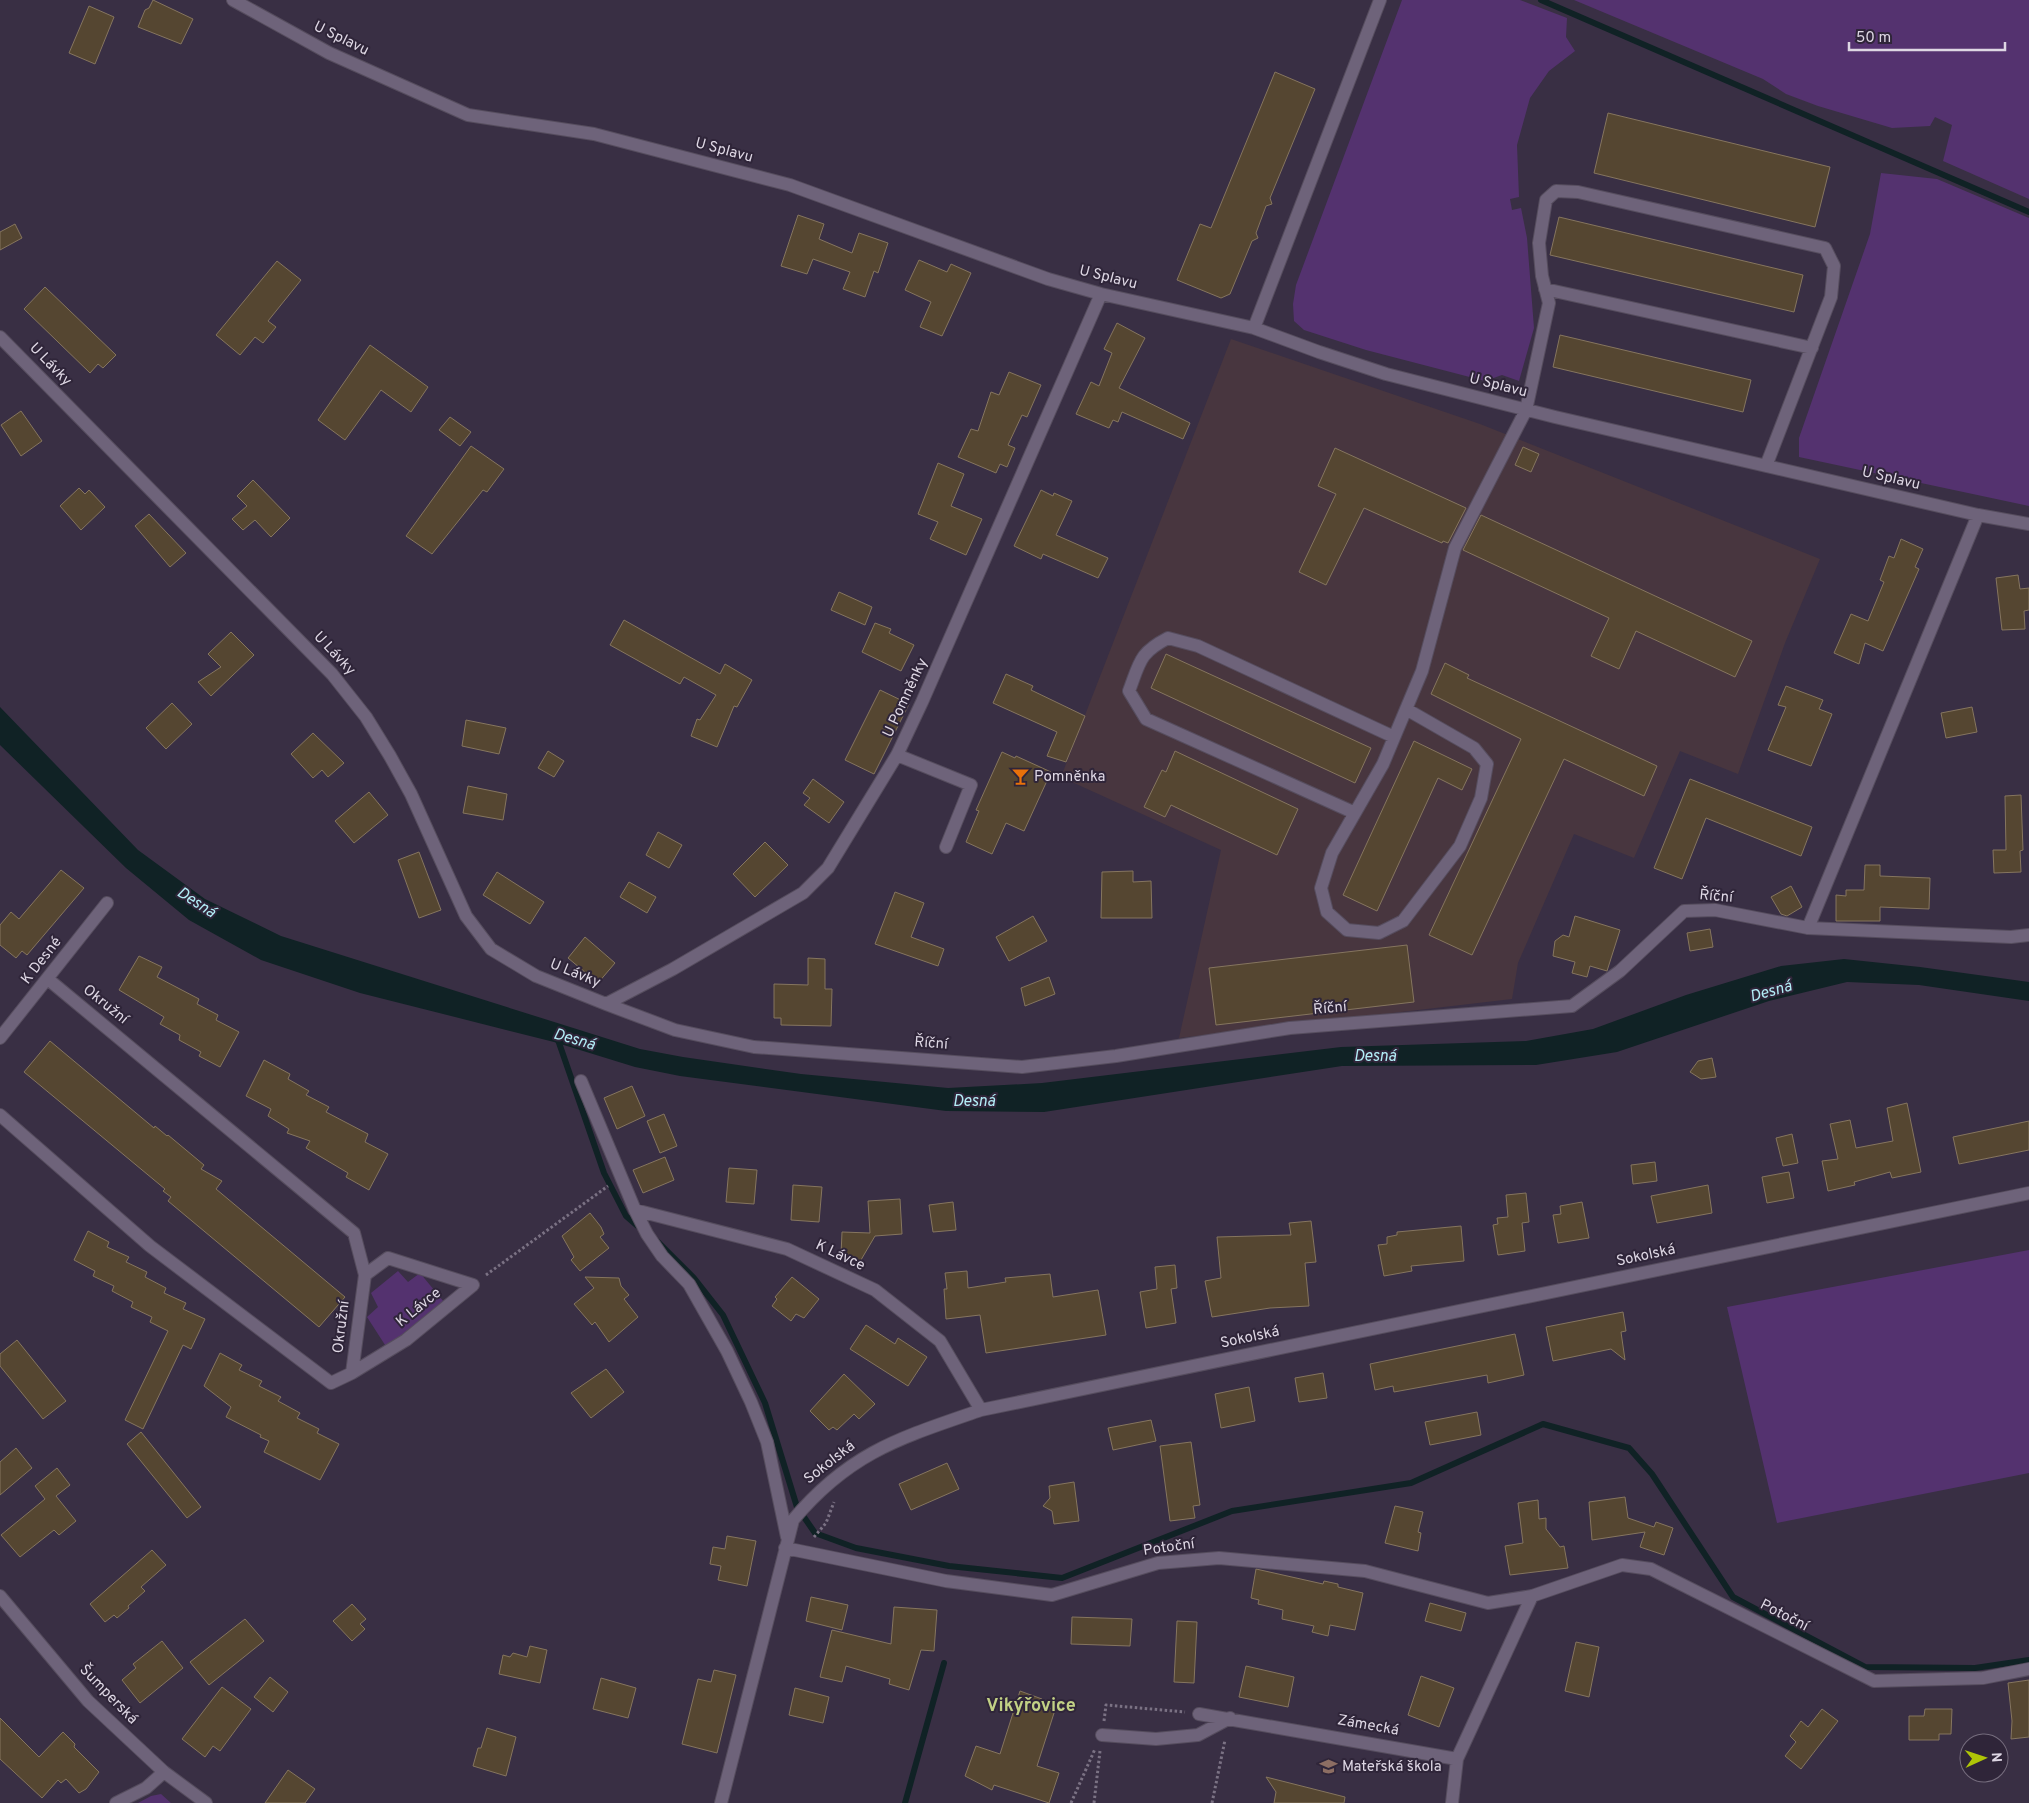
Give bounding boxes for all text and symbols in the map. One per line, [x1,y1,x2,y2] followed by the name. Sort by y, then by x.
[310,17,372,61] street label: U Splavu
[1849,20,2005,52] scale bar
[1856,29,1891,48] text: 50 m
[693,134,755,168] street label: U Splavu
[1077,262,1139,294] street label: U Splavu
[25,339,75,391] street label: U Lávky
[1467,370,1529,402] street label: U Splavu
[1860,463,1922,495] street label: U Splavu
[309,628,359,680] street label: U Lávky
[879,655,933,741] street label: U Pomněnky
[1010,767,1030,787] bar icon: Pomněnka
[1034,768,1105,787] place label: Pomněnka
[173,883,221,924] water label: Desná
[1698,885,1735,908] street label: Říční
[18,933,66,989] street label: K Desné
[547,955,603,993] street label: U Lávky
[1748,976,1796,1007] water label: Desná
[78,981,132,1030] street label: Okružní
[1312,997,1349,1020] street label: Říční
[551,1025,599,1056] water label: Desná
[914,1032,950,1055] street label: Říční
[1354,1047,1398,1067] water label: Desná
[953,1092,997,1112] water label: Desná
[812,1236,868,1276] street label: K Lávce
[1615,1240,1677,1272] street label: Sokolská
[393,1284,445,1332] street label: K Lávce
[329,1298,355,1354] street label: Okružní
[1219,1322,1281,1354] street label: Sokolská
[801,1437,859,1489] street label: Sokolská
[1142,1535,1197,1561] street label: Potoční
[1757,1596,1812,1637] street label: Potoční
[75,1660,143,1729] street label: Šumperská
[986,1695,1076,1718] district label: Vikýřovice
[1336,1711,1400,1741] street label: Zámecká
[1959,1733,2009,1783] north arrow
[1987,1752,2004,1763] text: N
[1318,1757,1338,1777] school or university icon: Mateřská škola
[1342,1758,1442,1777] place label: Mateřská škola

